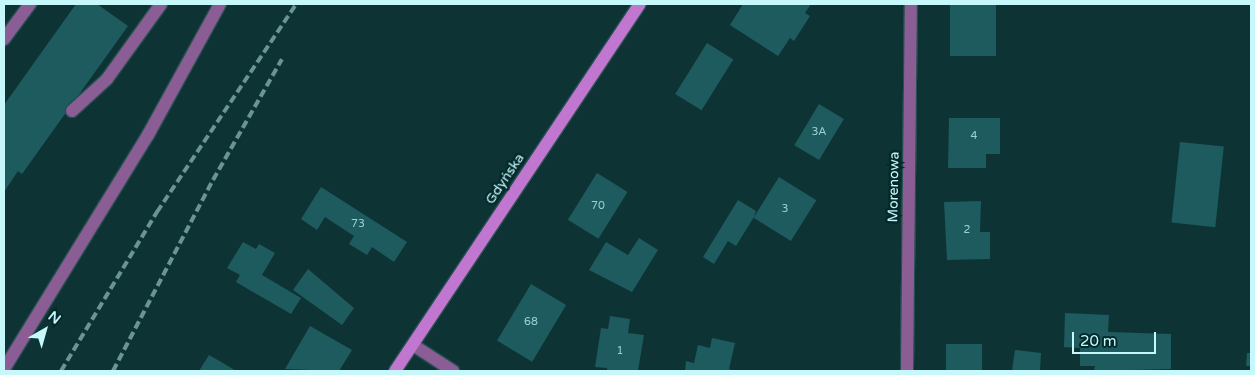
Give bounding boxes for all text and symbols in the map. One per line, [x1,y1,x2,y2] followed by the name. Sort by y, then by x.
[811,125,827,139] house number: 3A
[971,129,977,143] house number: 4
[482,150,528,208] street label: Gdyńska
[885,151,903,223] street label: Morenowa
[591,199,605,213] house number: 70
[782,202,788,216] house number: 3
[351,217,365,231] house number: 73
[964,223,970,237] house number: 2
[20,305,70,355] north arrow
[45,308,64,328] text: N
[524,315,538,329] house number: 68
[1075,322,1159,354] scale bar
[1080,332,1117,350] text: 20 m
[617,344,623,358] house number: 1

